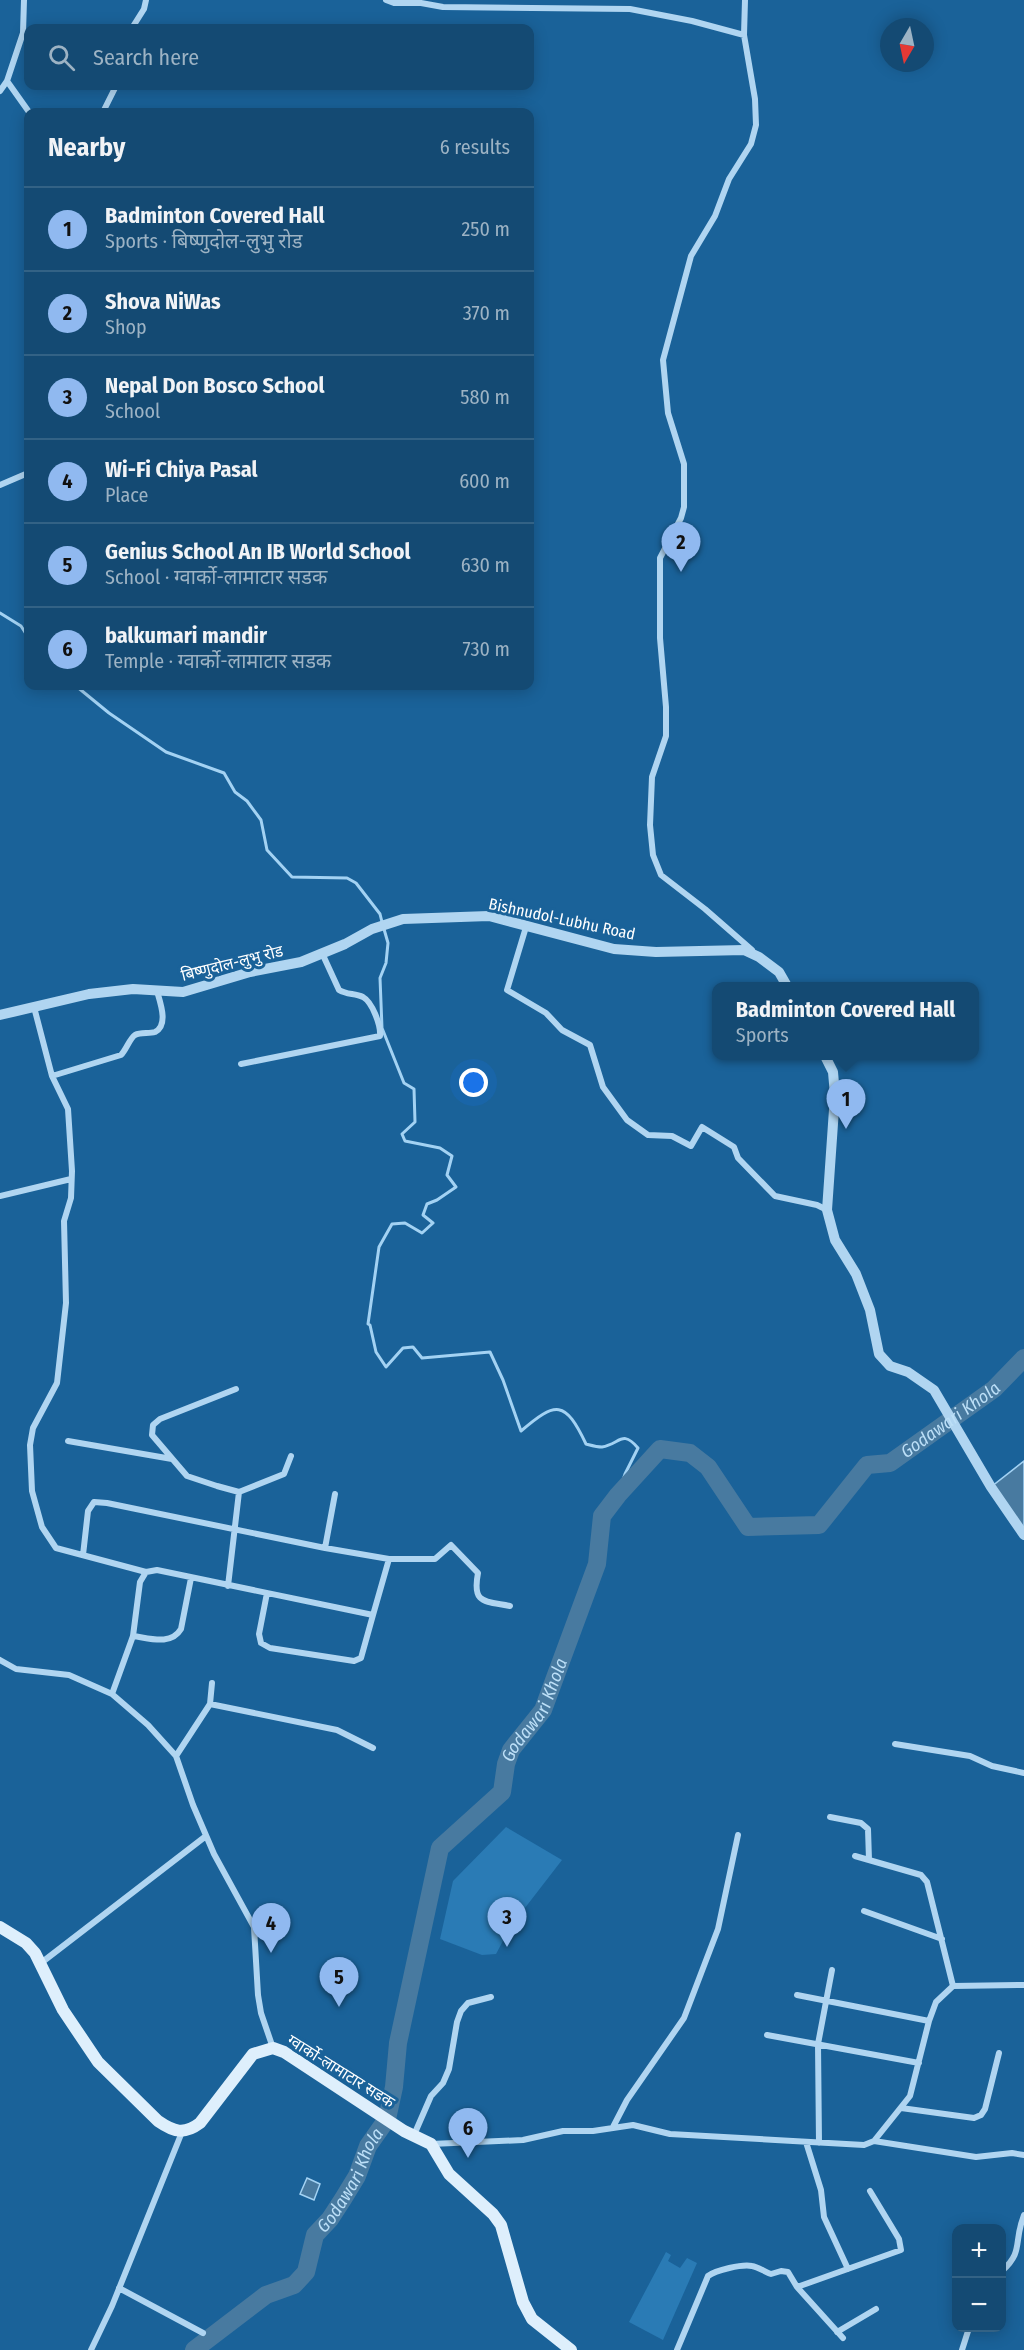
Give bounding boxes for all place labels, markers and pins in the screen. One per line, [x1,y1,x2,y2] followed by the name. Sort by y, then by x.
[662,522,700,572] pin: 2
[826,1080,866,1129] pin: 1
[488,1898,526,1947] pin: 3
[252,1904,290,1953] pin: 4
[320,1958,358,2007] pin: 5
[448,2108,488,2158] pin: 6

